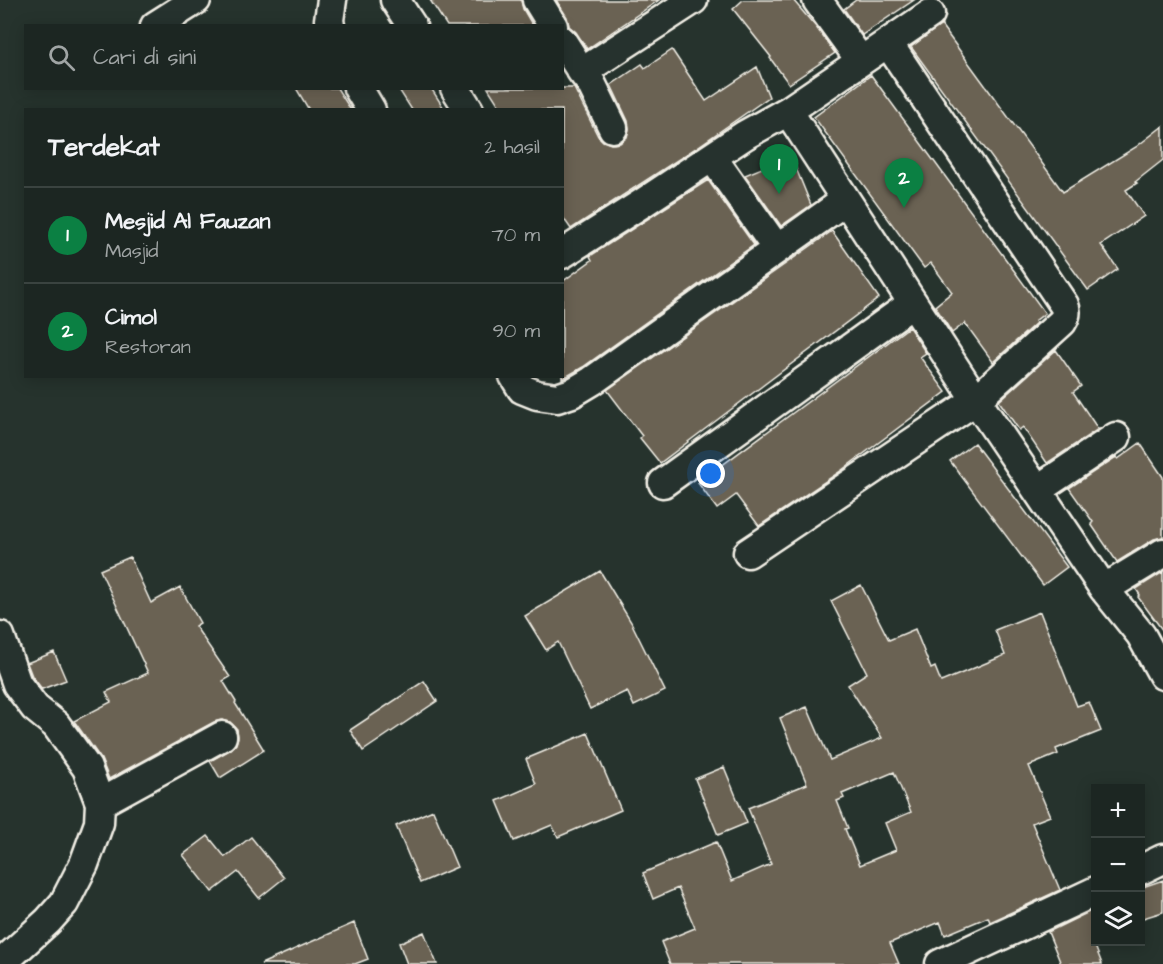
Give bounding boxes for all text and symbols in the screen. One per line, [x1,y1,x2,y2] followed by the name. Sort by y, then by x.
[24,24,564,90] search box
[45,41,78,74] icon: search
[93,42,196,73] text: Cari di sini
[48,129,160,165] text: Terdekat
[484,133,540,161] text: 2 hasil
[760,144,798,194] pin: 1
[884,158,924,208] pin: 2
[105,206,271,237] text: Mesjid Al Fauzan
[66,221,69,249] text: 1
[492,221,540,249] text: 70 m
[105,237,159,265] text: Masjid
[105,302,157,333] text: Cimol
[62,317,73,345] text: 2
[492,317,540,345] text: 90 m
[105,333,191,361] text: Restoran
[696,459,725,488] your location
[1091,784,1145,946] map controls
[1091,784,1145,838] button: +
[1091,838,1145,892] button: −
[1091,892,1145,946] button: layers

